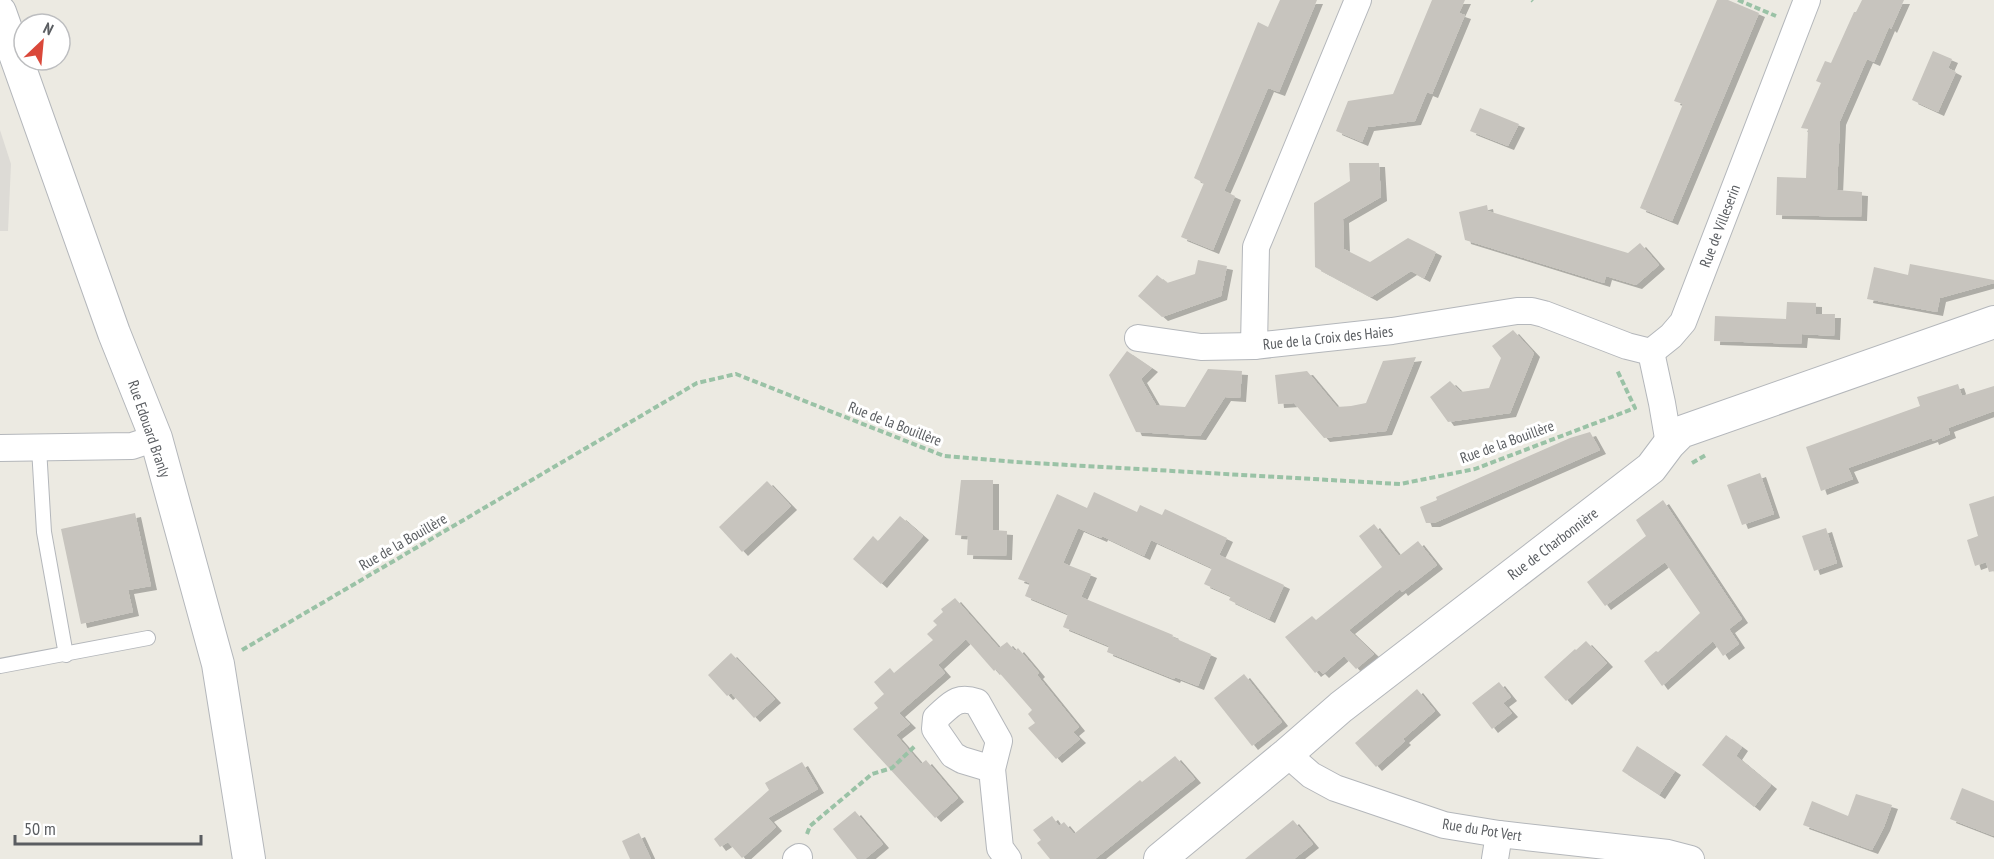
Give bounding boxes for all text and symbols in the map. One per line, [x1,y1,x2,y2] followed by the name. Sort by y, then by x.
[12,12,72,72] north arrow
[40,18,57,39] text: N
[1695,182,1744,270] street label: Rue de Villeserin
[1262,321,1394,354] street label: Rue de la Croix des Haies
[124,378,175,480] street label: Rue Edouard Branly
[846,397,945,450] street label: Rue de la Bouillère
[1457,416,1556,467] street label: Rue de la Bouillère
[1504,503,1602,584] street label: Rue de Charbonnière
[355,509,450,574] street label: Rue de la Bouillère
[15,808,201,846] scale bar
[1441,814,1523,845] street label: Rue du Pot Vert
[24,817,56,840] text: 50 m

